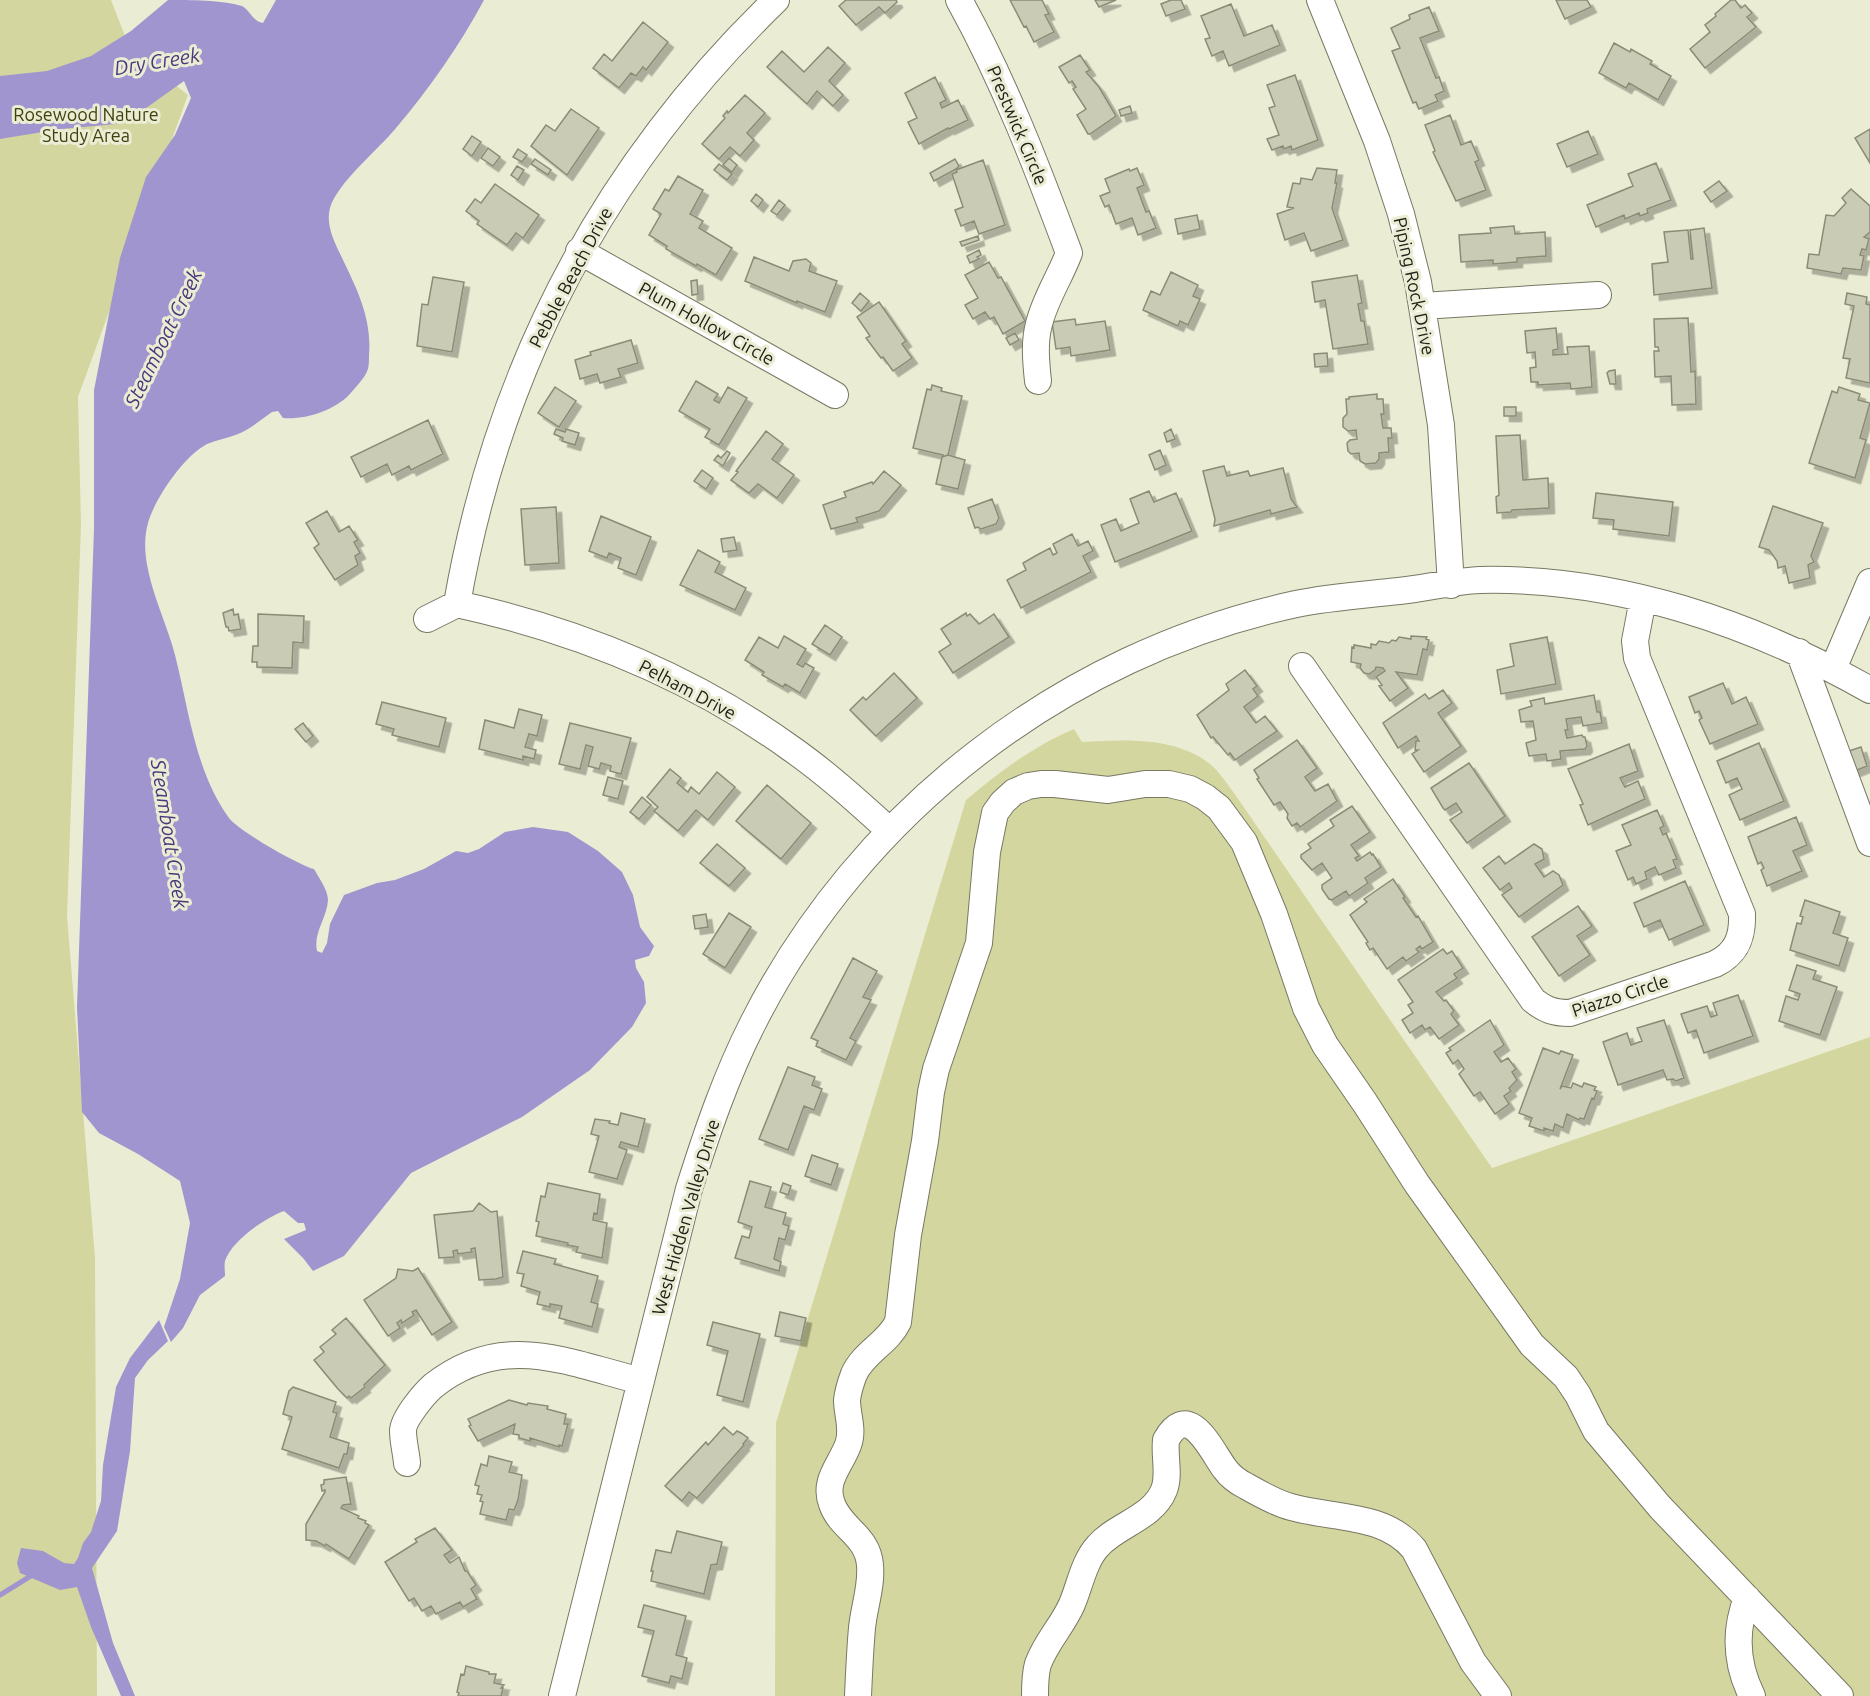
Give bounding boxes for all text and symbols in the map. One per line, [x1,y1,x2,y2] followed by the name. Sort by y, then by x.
[113,43,202,79] water label: Dry Creek
[984,62,1052,188] street label: Prestwick Circle
[13,104,159,145] park label: Rosewood Nature Study Area
[525,203,615,351] street label: Pebble Beach Drive
[1391,215,1439,357] street label: Piping Rock Drive
[119,264,207,412] water label: Steamboat Creek
[636,277,778,369] street label: Plum Hollow Circle
[636,655,740,723] street label: Pelham Drive
[147,757,193,911] water label: Steamboat Creek
[1569,970,1671,1020] street label: Piazzo Circle
[647,1117,723,1317] street label: West Hidden Valley Drive

